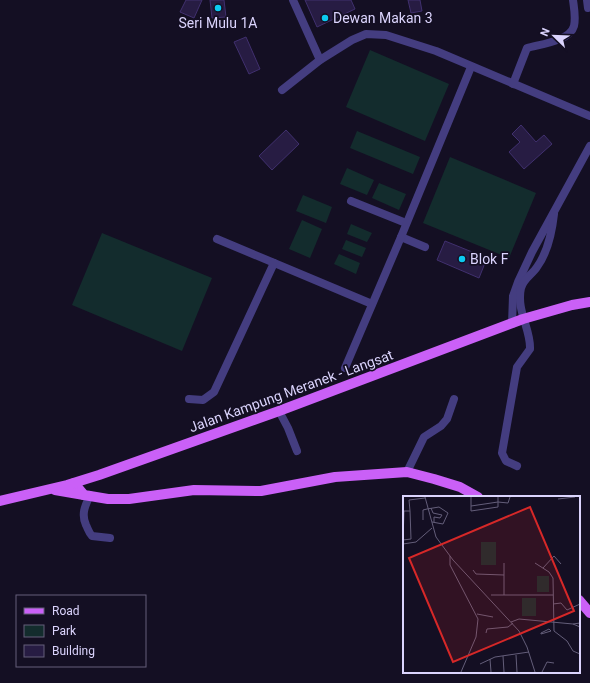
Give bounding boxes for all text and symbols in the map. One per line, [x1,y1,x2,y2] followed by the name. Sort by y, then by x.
[213,3,223,13] marker: Seri Mulu 1A
[333,10,433,26] place label: Dewan Makan 3
[320,13,330,23] marker: Dewan Makan 3
[179,15,257,31] place label: Seri Mulu 1A
[534,16,574,56] north arrow
[538,26,553,38] text: N
[470,251,509,267] place label: Blok F
[457,254,467,264] marker: Blok F
[187,346,396,435] street label: Jalan Kampung Meranek - Langsat
[403,496,580,673] inset map
[16,595,146,667] legend
[52,604,80,618] text: Road
[52,624,77,638] text: Park
[52,644,95,658] text: Building

